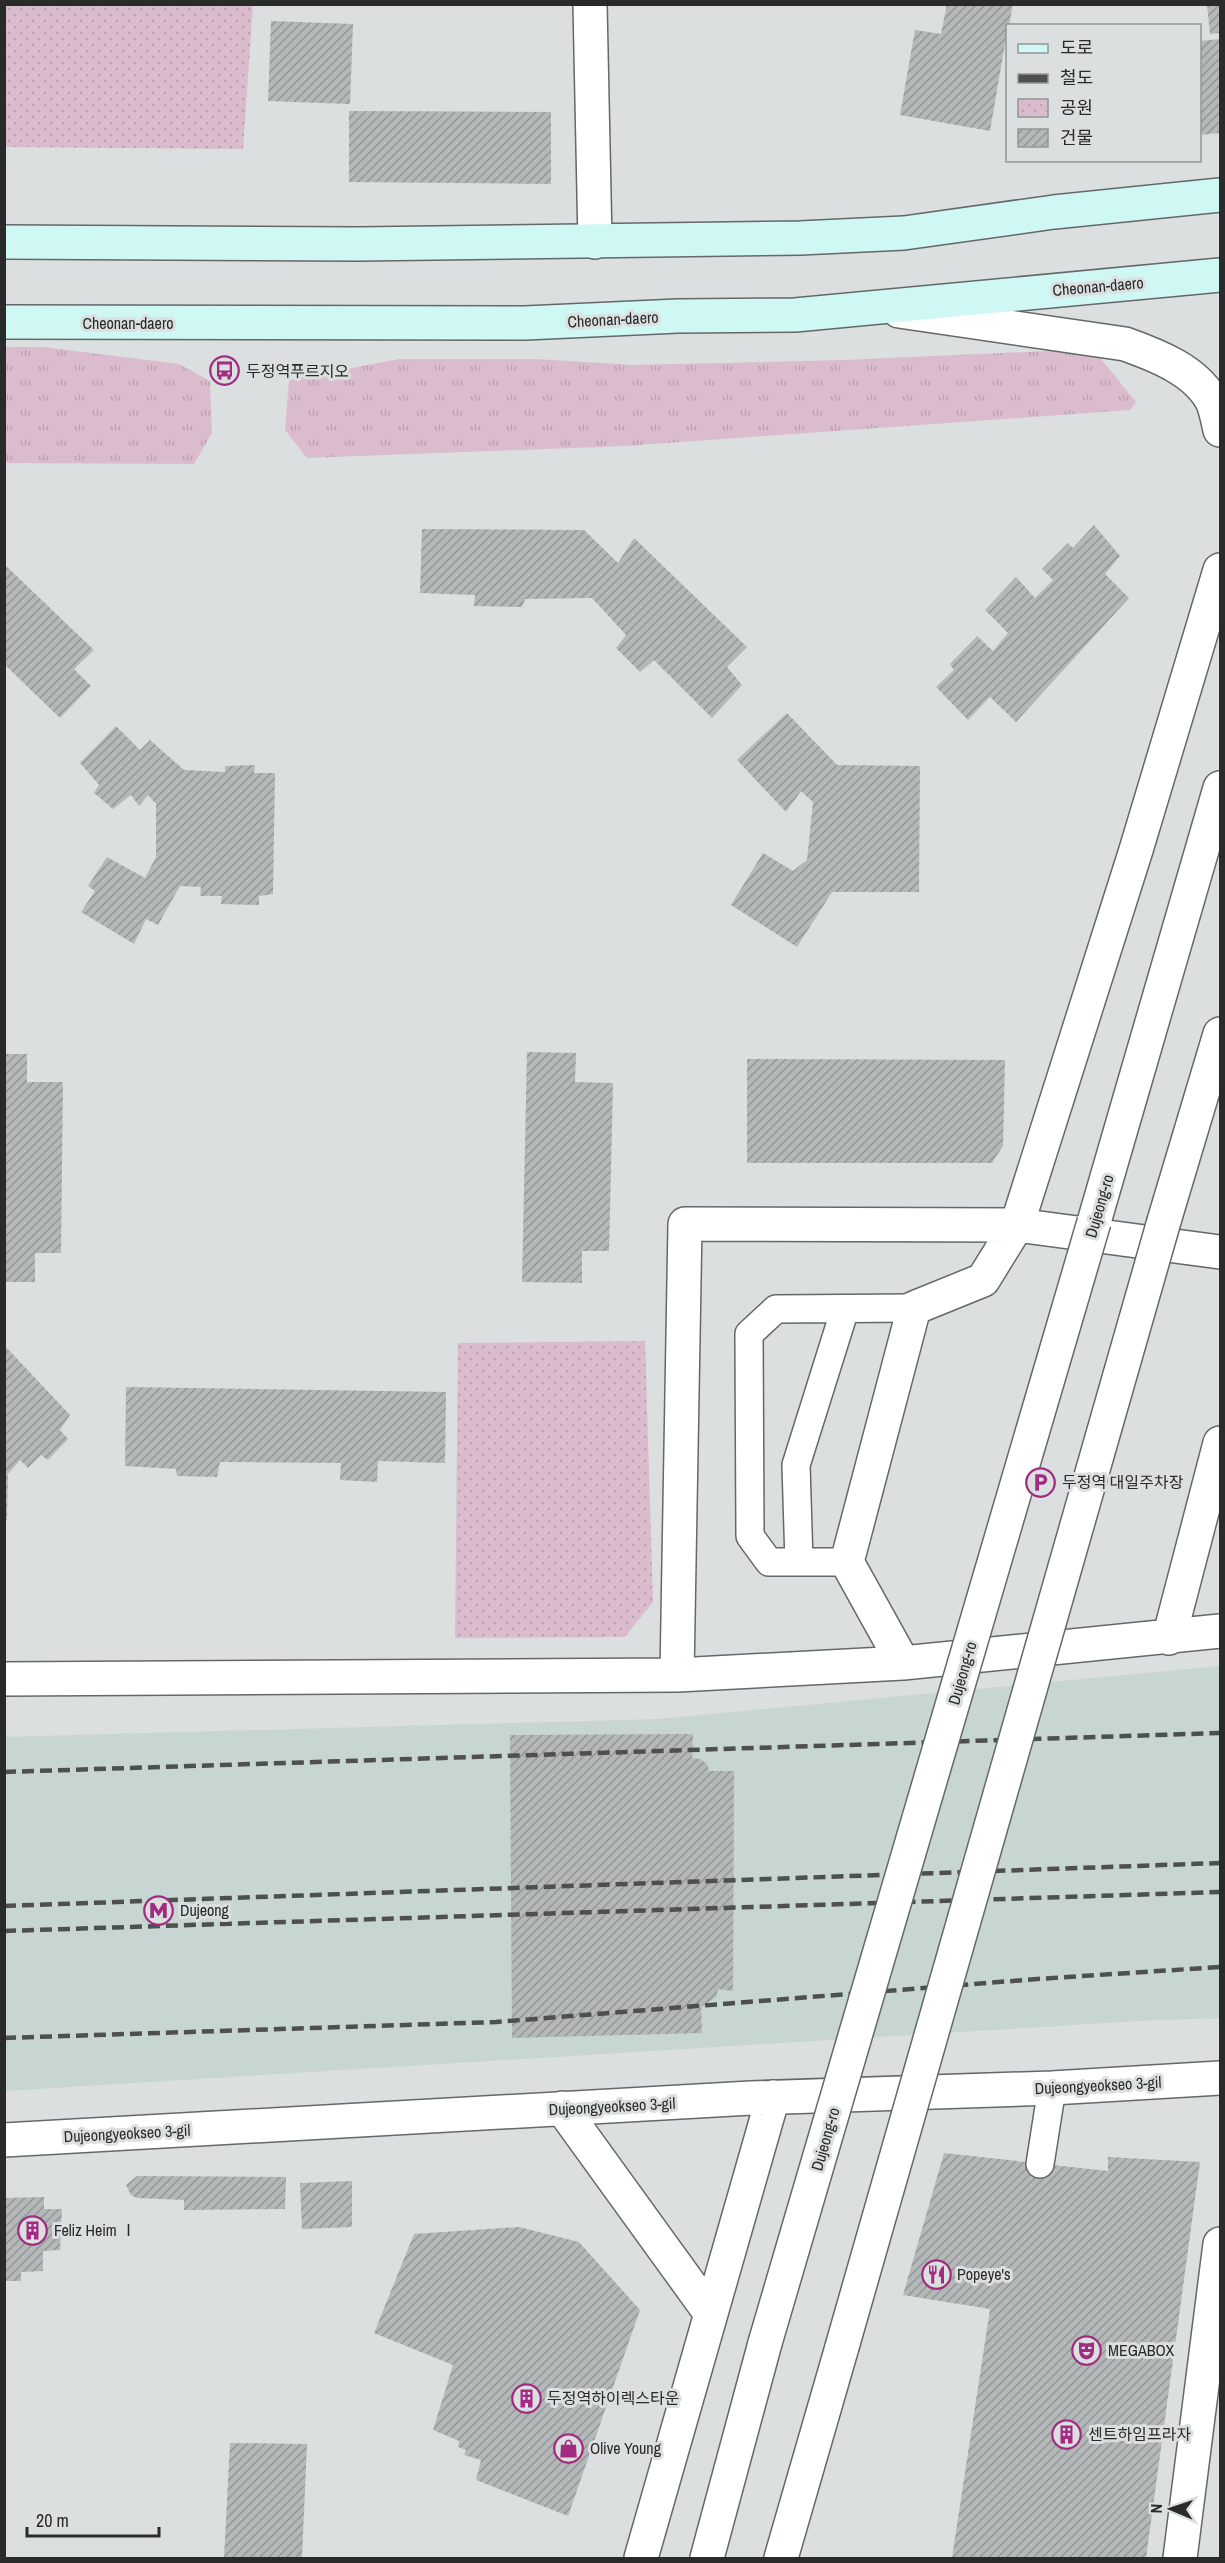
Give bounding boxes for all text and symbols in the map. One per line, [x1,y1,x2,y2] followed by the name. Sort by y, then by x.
[1006,24,1201,162] legend
[1060,35,1093,60] text: 도로
[1060,65,1093,90] text: 철도
[1060,95,1093,120] text: 공원
[1060,125,1093,150] text: 건물
[1052,271,1144,301] street label: Cheonan-daero
[567,306,659,332] street label: Cheonan-daero
[82,312,174,334] street label: Cheonan-daero
[209,355,241,387] bus stop icon: 두정역푸르지오
[246,360,349,382] place label: 두정역푸르지오
[1079,1172,1119,1240] street label: Dujeong-ro
[1025,1466,1057,1498] parking icon: 두정역 대일주차장
[1062,1471,1184,1493] place label: 두정역 대일주차장
[942,1639,982,1707] street label: Dujeong-ro
[143,1894,175,1926] metro station icon: Dujeong
[180,1899,230,1921] place label: Dujeong
[1034,2071,1162,2099] street label: Dujeongyeokseo 3-gil
[548,2092,676,2120] street label: Dujeongyeokseo 3-gil
[805,2105,845,2173] street label: Dujeong-ro
[63,2119,191,2147] street label: Dujeongyeokseo 3-gil
[17,2214,49,2246] building icon: Feliz Heim Ⅰ
[54,2219,136,2241] place label: Feliz Heim Ⅰ
[920,2258,952,2290] restaurant icon: Popeye's
[957,2263,1011,2285] place label: Popeye's
[1071,2334,1103,2366] theatre icon: MEGABOX
[1108,2339,1175,2361] place label: MEGABOX
[510,2382,542,2414] building icon: 두정역하이렉스타운
[547,2387,679,2409] place label: 두정역하이렉스타운
[1051,2418,1083,2450] building icon: 센트하임프라자
[1088,2423,1191,2445] place label: 센트하임프라자
[553,2432,585,2464] shop icon: Olive Young
[590,2437,662,2459] place label: Olive Young
[1141,2479,1201,2539] north arrow
[27,2500,159,2538] scale bar
[1145,2503,1167,2514] text: N
[36,2508,69,2533] text: 20 m

